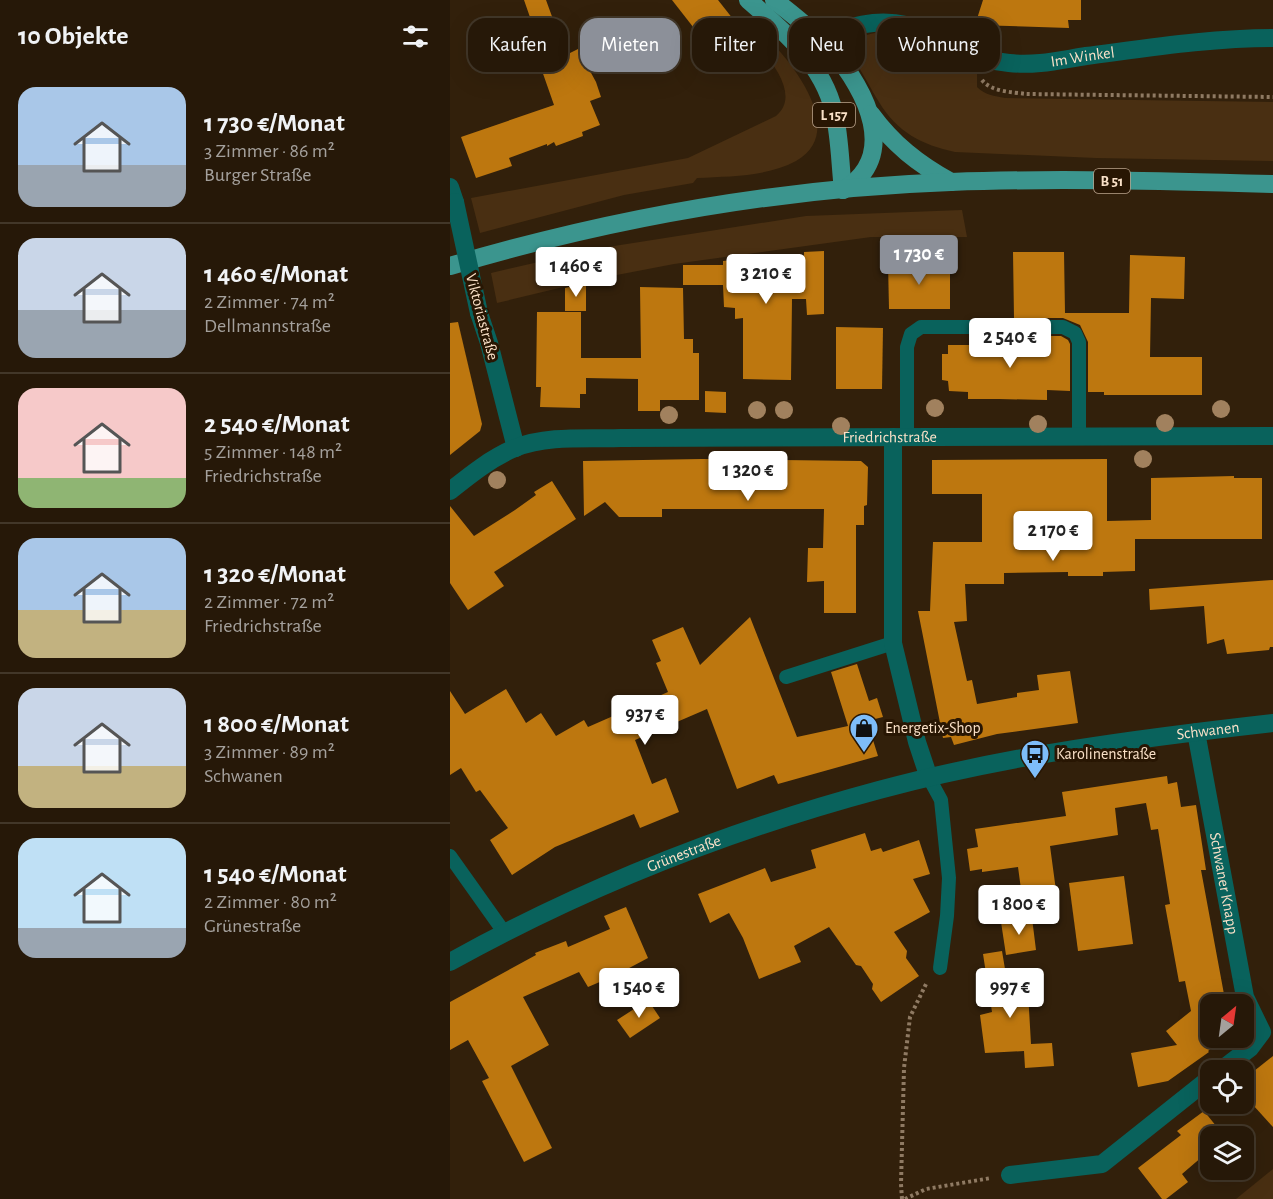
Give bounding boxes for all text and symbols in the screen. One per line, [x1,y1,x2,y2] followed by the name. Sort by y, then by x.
[468,18,568,72] chip: Kaufen
[580,18,680,72] chip: Mieten
[692,18,777,72] chip: Filter
[789,18,865,72] chip: Neu
[877,18,1000,72] chip: Wohnung
[399,20,432,53] icon: filters
[18,23,128,49] text: 10 Objekte
[1050,44,1115,70] street label: Im Winkel
[813,103,855,127] road number: L 157
[204,110,345,136] text: 1 730 €/Monat
[66,111,138,183] icon: home
[204,141,335,161] text: 3 Zimmer · 86 m²
[204,165,312,185] text: Burger Straße
[1094,169,1130,193] road number: B 51
[864,235,974,286] pin: 1 730 €
[894,244,944,264] text: 1 730 €
[521,247,631,298] pin: 1 460 €
[711,254,821,305] pin: 3 210 €
[550,256,602,276] text: 1 460 €
[204,261,348,287] text: 1 460 €/Monat
[66,262,138,334] icon: home
[740,263,792,283] text: 3 210 €
[463,272,501,362] street label: Viktoriastraße
[204,292,335,312] text: 2 Zimmer · 74 m²
[204,316,331,336] text: Dellmannstraße
[955,318,1065,369] pin: 2 540 €
[983,327,1037,347] text: 2 540 €
[204,411,350,437] text: 2 540 €/Monat
[66,412,138,484] icon: home
[843,429,937,445] street label: Friedrichstraße
[204,442,342,462] text: 5 Zimmer · 148 m²
[693,451,803,502] pin: 1 320 €
[722,460,774,480] text: 1 320 €
[204,466,322,486] text: Friedrichstraße
[998,511,1108,562] pin: 2 170 €
[1027,520,1079,540] text: 2 170 €
[204,561,346,587] text: 1 320 €/Monat
[66,562,138,634] icon: home
[204,592,334,612] text: 2 Zimmer · 72 m²
[204,616,322,636] text: Friedrichstraße
[603,695,687,746] pin: 937 €
[625,704,665,724] text: 937 €
[204,711,349,737] text: 1 800 €/Monat
[66,712,138,784] icon: home
[848,712,880,754] shop icon: Energetix-Shop
[1176,719,1240,742] street label: Schwanen
[885,720,981,736] place label: Energetix-Shop
[1019,738,1051,780] bus stop icon: Karolinenstraße
[204,742,335,762] text: 3 Zimmer · 89 m²
[1056,746,1156,762] place label: Karolinenstraße
[204,766,283,786] text: Schwanen
[1207,831,1241,936] street label: Schwaner Knapp
[645,832,723,875] street label: Grünestraße
[204,861,347,887] text: 1 540 €/Monat
[66,862,138,934] icon: home
[964,885,1074,936] pin: 1 800 €
[204,892,337,912] text: 2 Zimmer · 80 m²
[992,894,1046,914] text: 1 800 €
[204,916,301,936] text: Grünestraße
[584,968,694,1019] pin: 1 540 €
[968,968,1052,1019] pin: 997 €
[613,977,665,997] text: 1 540 €
[990,977,1030,997] text: 997 €
[1200,994,1254,1048] north arrow
[1200,994,1254,1180] map controls
[1200,1060,1254,1114] button: locate
[1200,1126,1254,1180] button: layers

